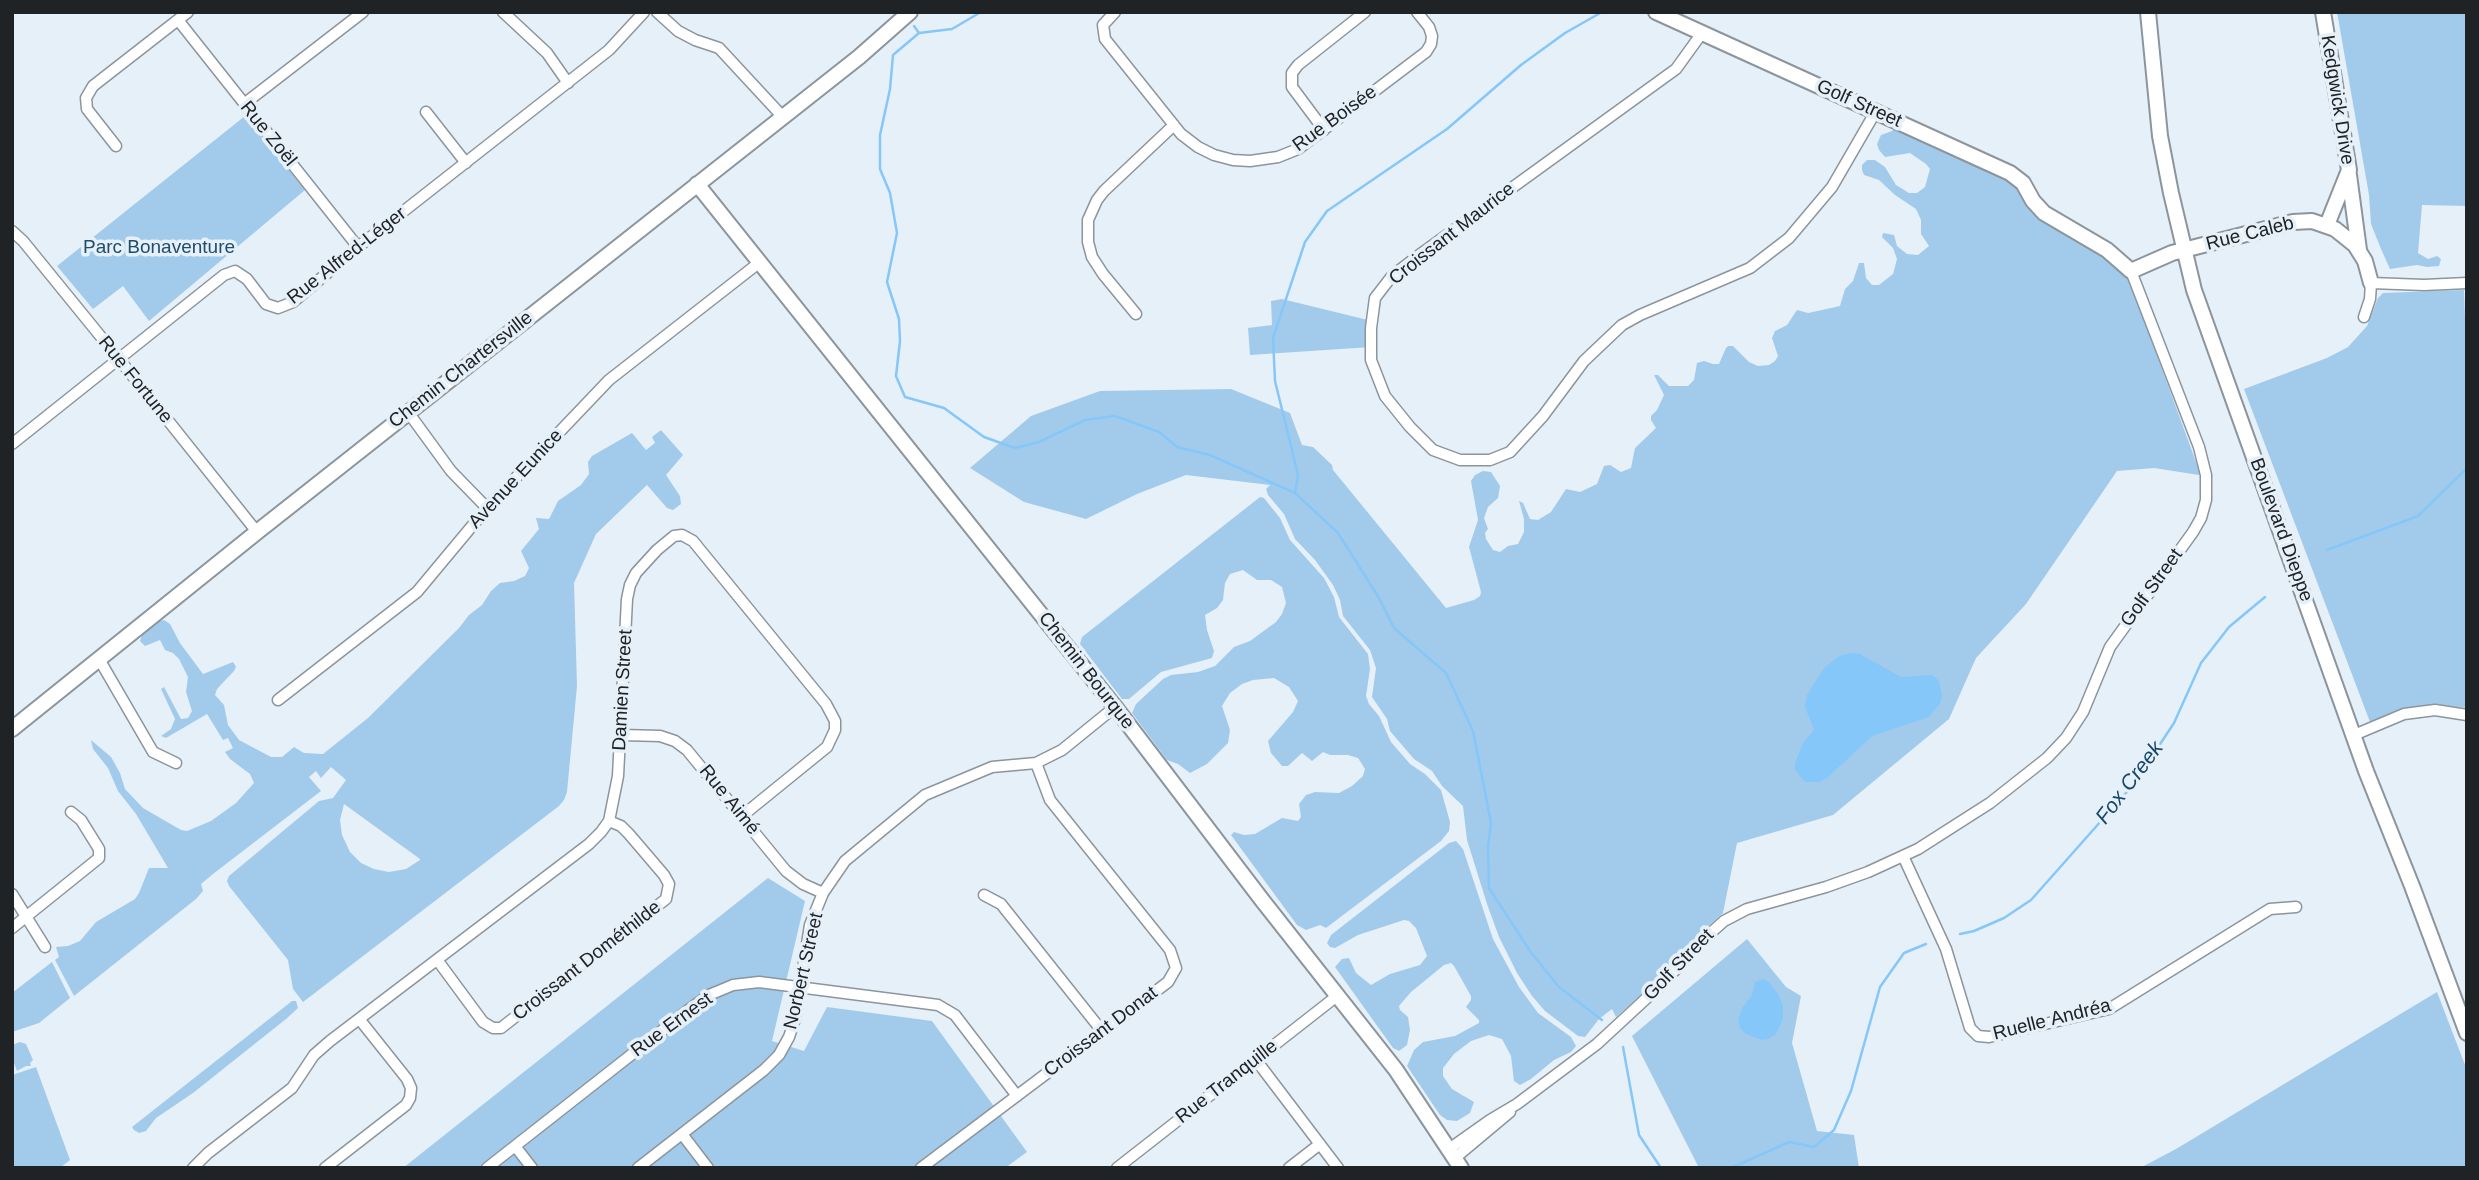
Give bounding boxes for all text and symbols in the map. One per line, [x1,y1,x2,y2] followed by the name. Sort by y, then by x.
[2315,34,2359,166] street label: Kedgwick Drive
[1813,75,1905,133] street label: Golf Street
[1289,81,1381,157] street label: Rue Boisée
[235,97,301,171] street label: Rue Zoël
[1385,178,1519,290] street label: Croissant Maurice
[283,202,411,310] street label: Rue Alfred-Léger
[2204,212,2296,256] street label: Rue Caleb
[83,237,235,259] park label: Parc Bonaventure
[385,307,537,433] street label: Chemin Chartersville
[93,332,177,428] street label: Rue Fortune
[464,425,568,533] street label: Avenue Eunice
[2244,455,2318,605] street label: Boulevard Dieppe
[2116,545,2188,631] street label: Golf Street
[1033,608,1139,734] street label: Chemin Bourque
[608,629,638,751] street label: Damien Street
[2091,737,2169,829] water label: Fox Creek
[694,760,764,840] street label: Rue Aimé
[508,896,666,1026] street label: Croissant Dométhilde
[779,910,829,1032] street label: Norbert Street
[1639,924,1719,1006] street label: Golf Street
[1040,982,1162,1082] street label: Croissant Donat
[627,988,717,1062] street label: Rue Ernest
[1991,994,2113,1046] street label: Ruelle Andréa
[1172,1035,1282,1129] street label: Rue Tranquille

